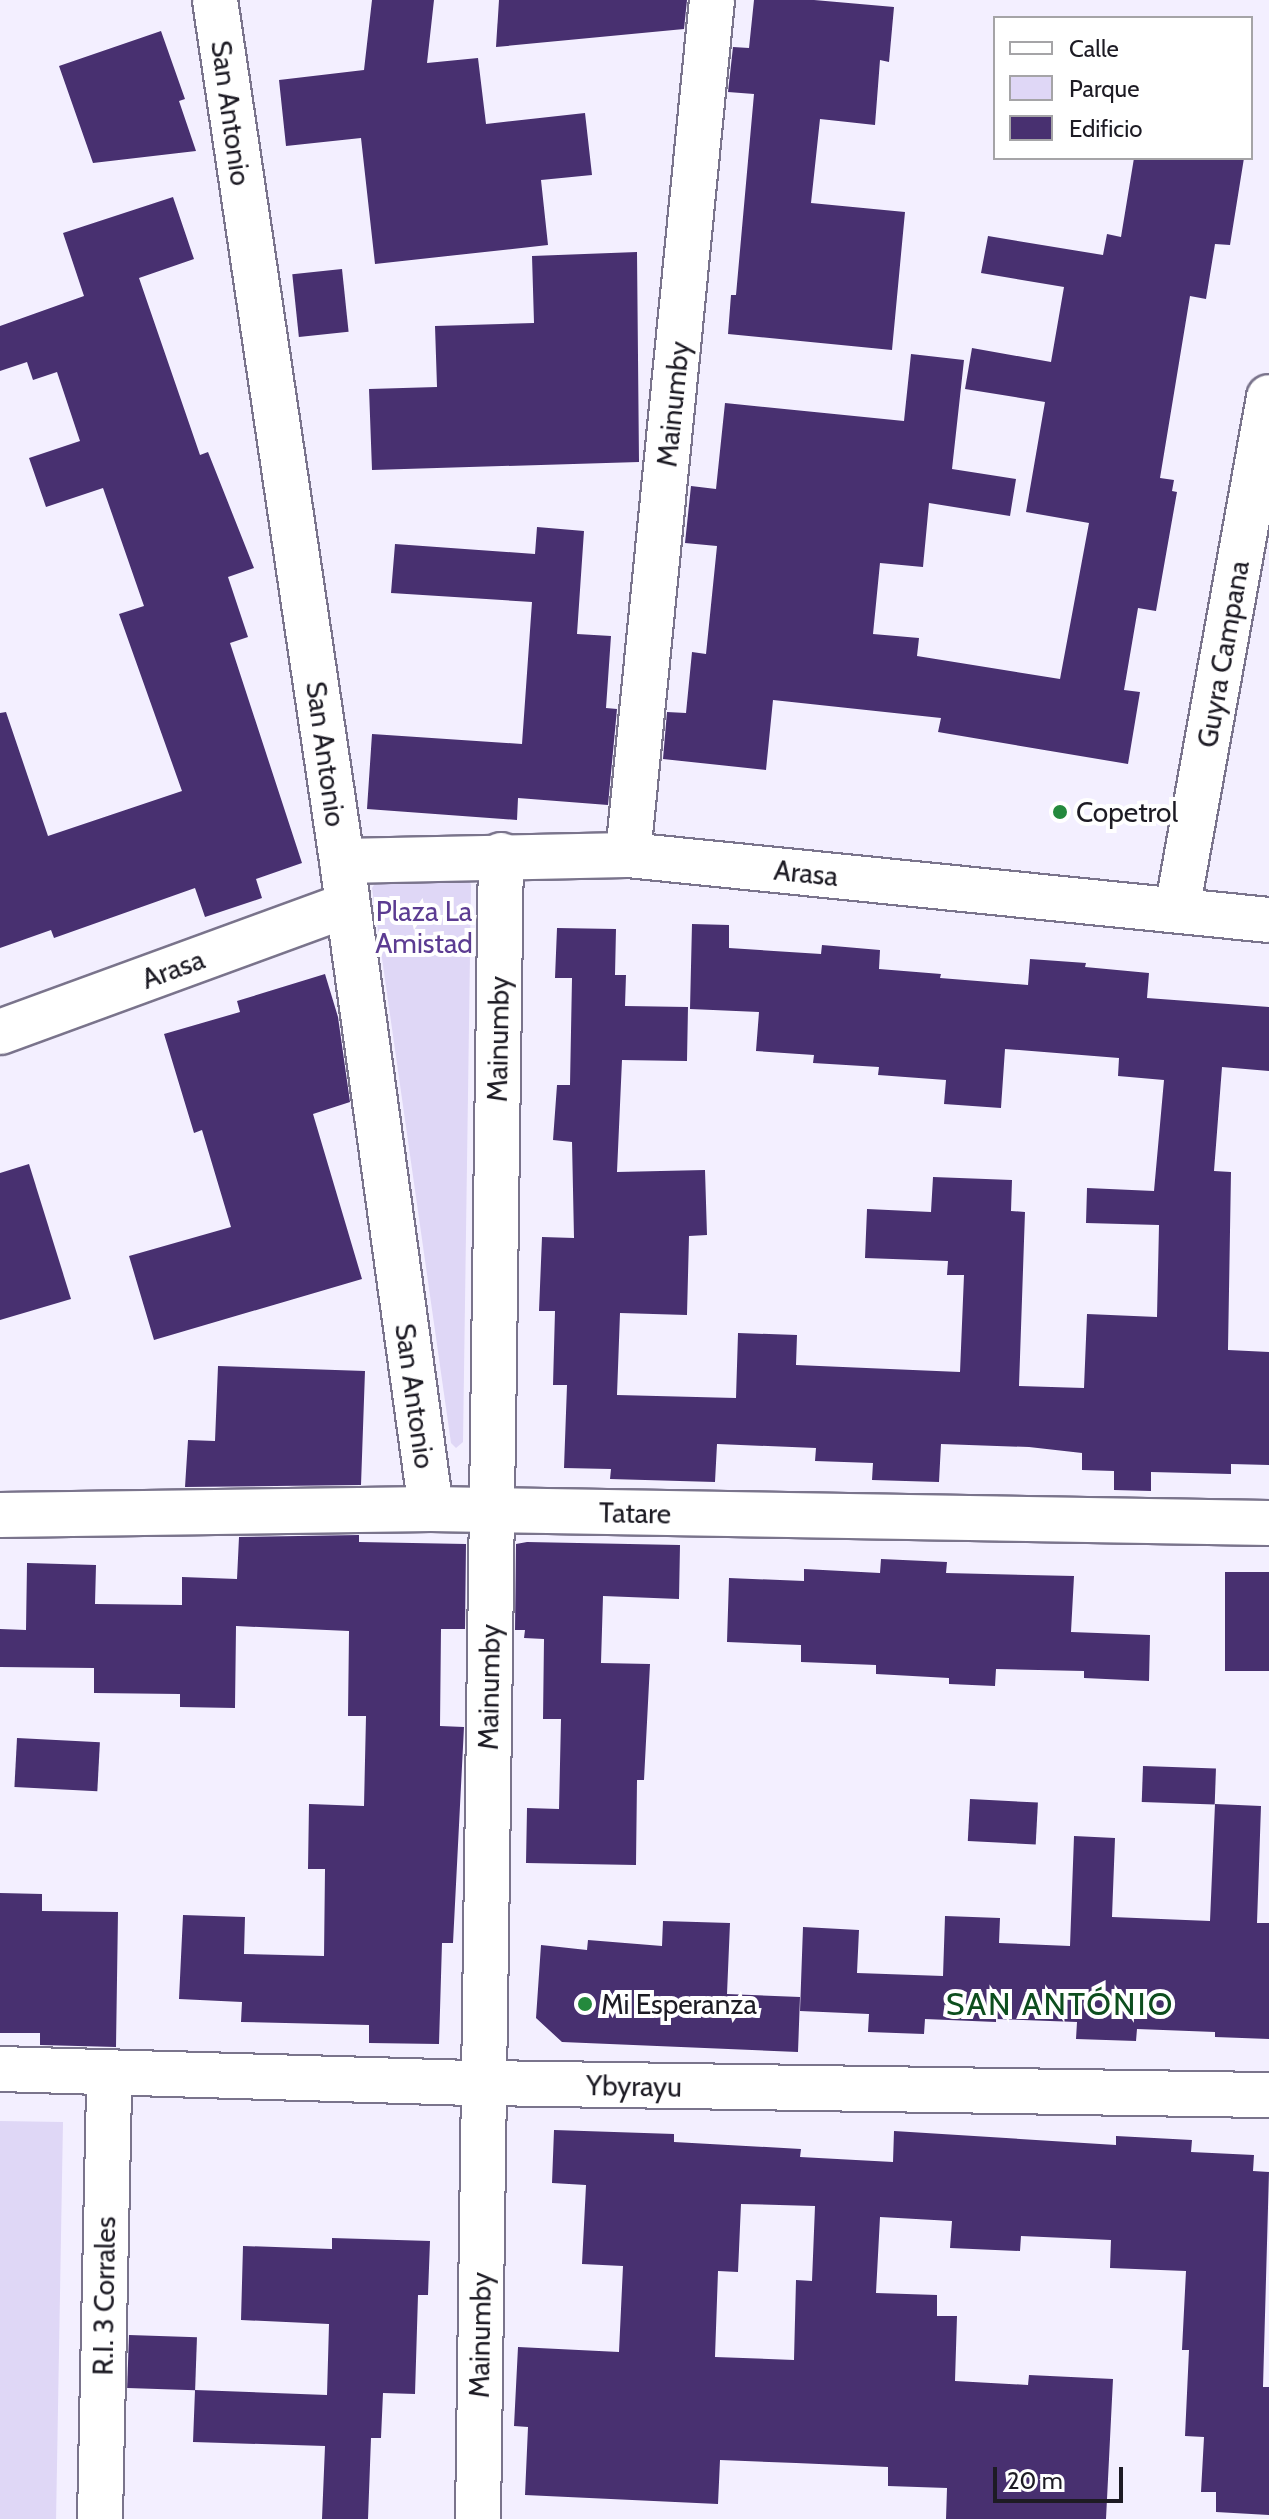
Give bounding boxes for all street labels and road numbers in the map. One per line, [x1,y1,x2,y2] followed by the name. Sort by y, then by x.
[204,38,258,188] street label: San Antonio
[650,339,696,469] street label: Mainumby
[1190,558,1256,750] street label: Guyra Campana
[299,679,353,829] street label: San Antonio
[772,853,840,893] street label: Arasa
[137,942,209,996] street label: Arasa
[480,976,516,1102] street label: Mainumby
[388,1321,442,1471] street label: San Antonio
[599,1496,671,1530] street label: Tatare
[471,1624,507,1750] street label: Mainumby
[586,2068,682,2104] street label: Ybyrayu
[86,2216,122,2376] street label: R.I. 3 Corrales
[462,2272,498,2398] street label: Mainumby

